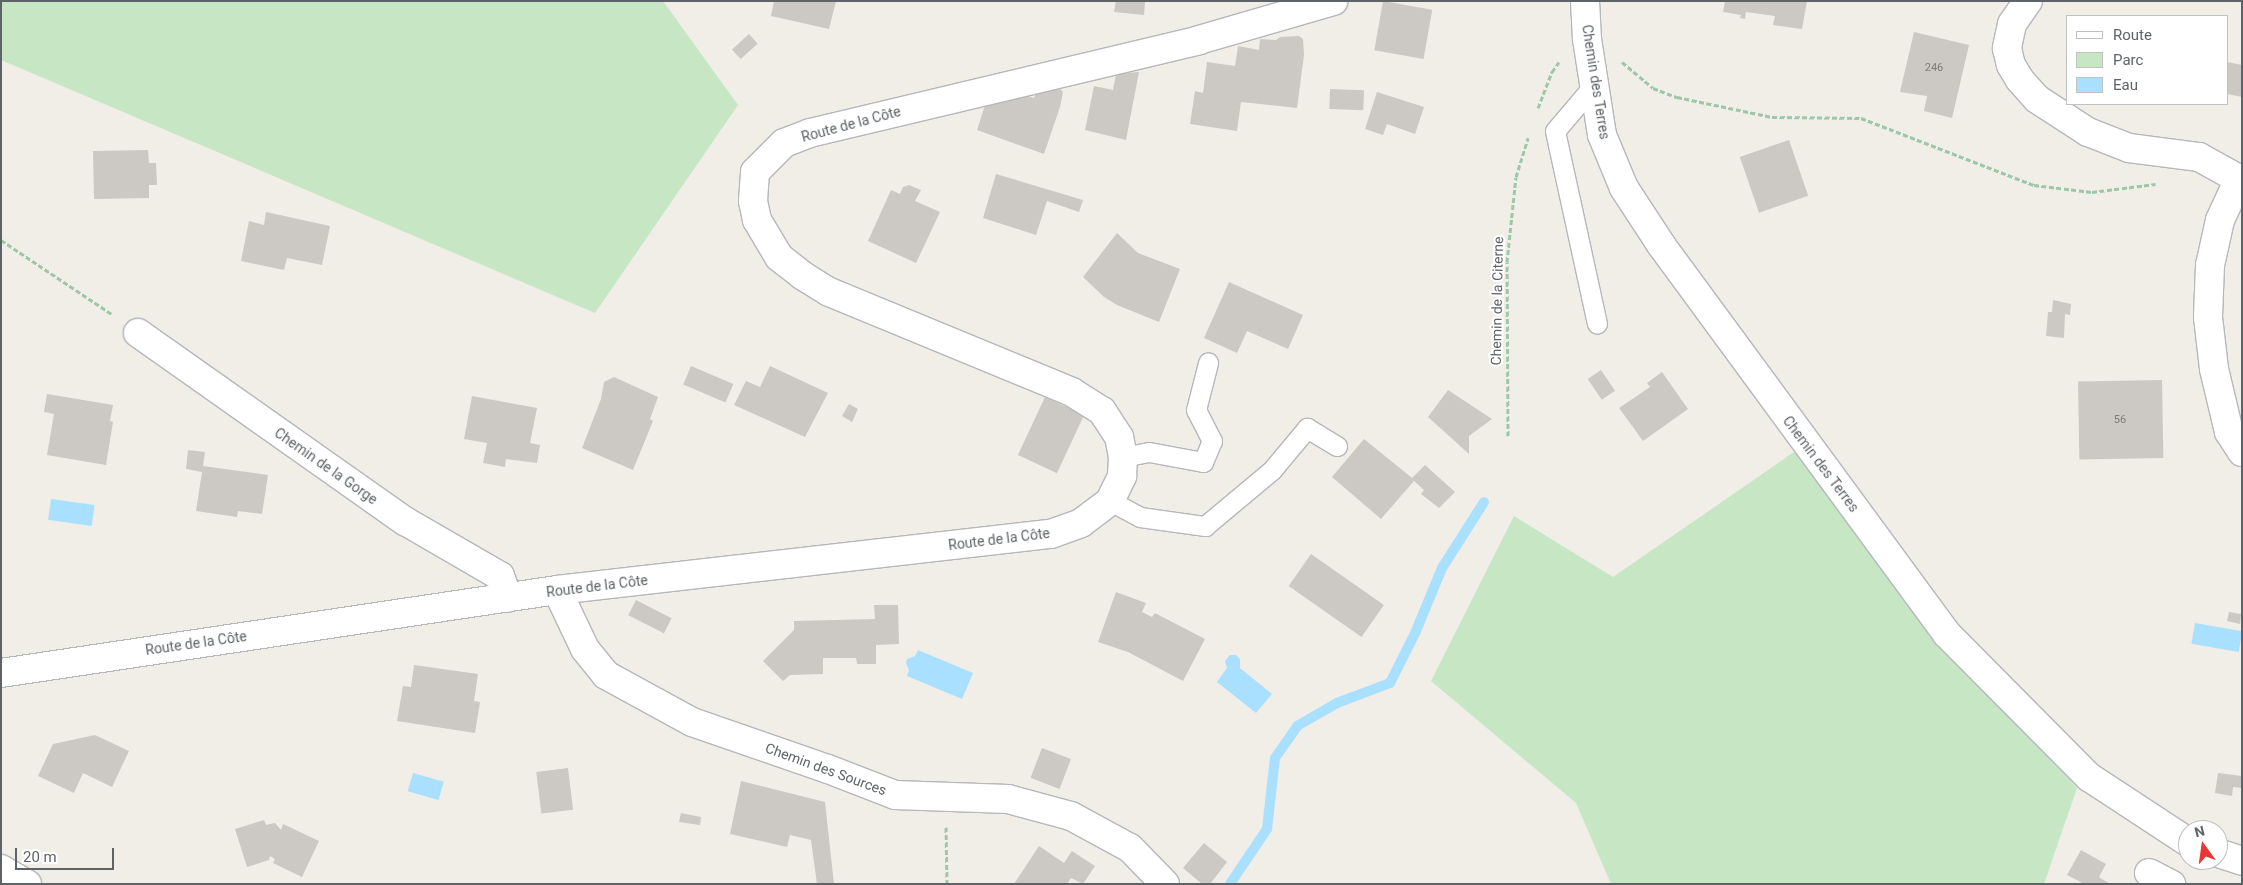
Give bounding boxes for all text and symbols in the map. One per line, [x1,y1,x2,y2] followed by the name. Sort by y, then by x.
[2066,15,2228,105] legend
[1579,23,1613,141] street label: Chemin des Terres
[2113,26,2152,44] text: Route
[2113,51,2143,69] text: Parc
[1925,61,1943,75] house number: 246
[2113,76,2138,94] text: Eau
[799,103,903,145] street label: Route de la Côte
[1487,236,1507,366] street label: Chemin de la Citerne
[1779,413,1863,515] street label: Chemin des Terres
[2114,413,2126,427] house number: 56
[271,424,381,508] street label: Chemin de la Gorge
[947,524,1051,554] street label: Route de la Côte
[545,571,649,601] street label: Route de la Côte
[144,628,248,658] street label: Route de la Côte
[763,739,889,799] street label: Chemin des Sources
[2178,820,2228,870] north arrow
[2193,822,2206,840] text: N
[18,838,116,870] scale bar
[23,848,57,866] text: 20 m

